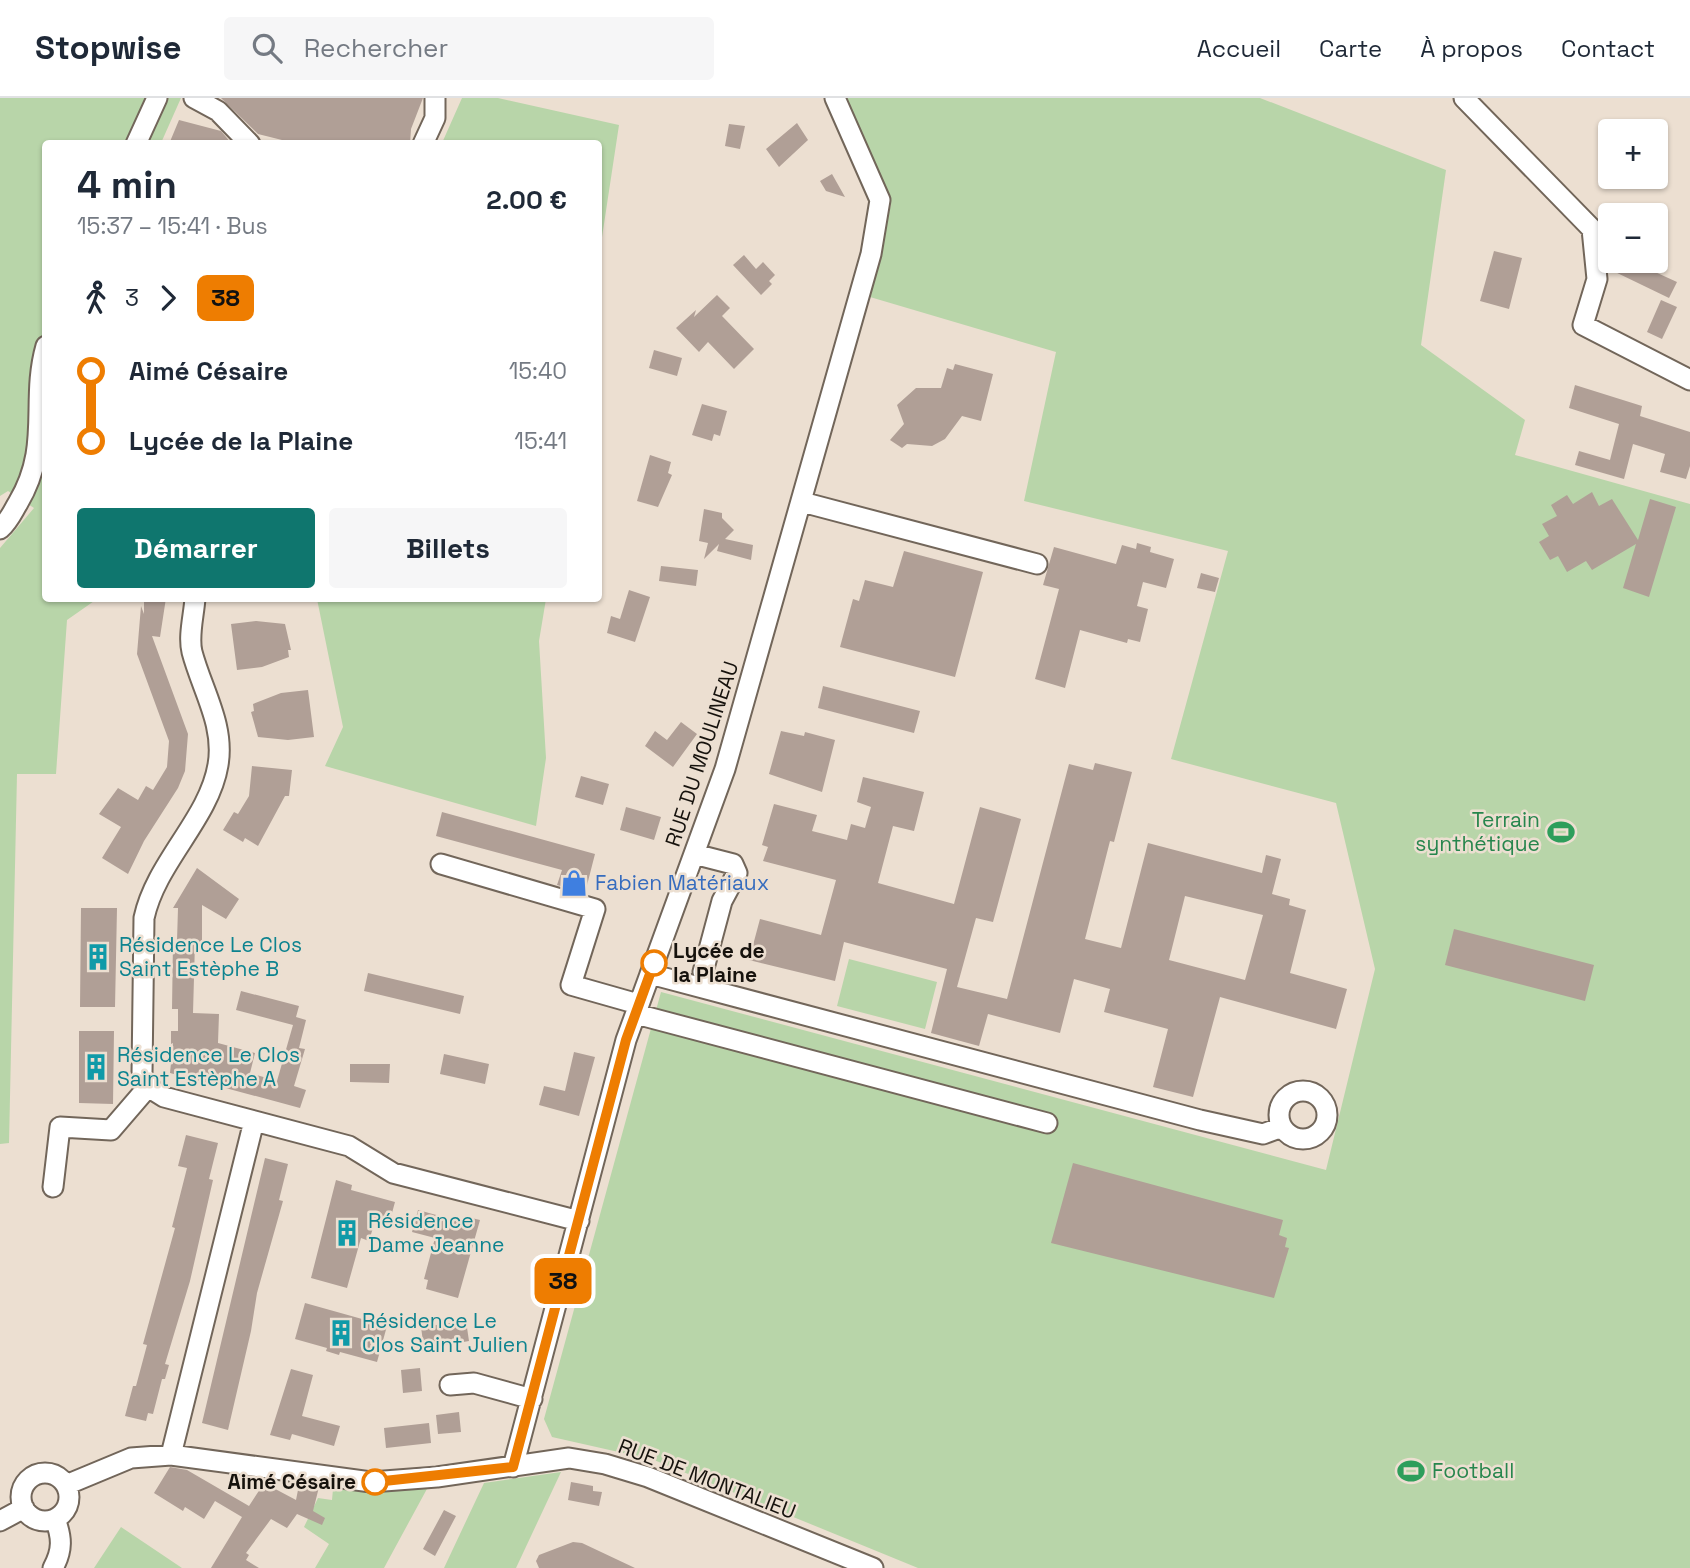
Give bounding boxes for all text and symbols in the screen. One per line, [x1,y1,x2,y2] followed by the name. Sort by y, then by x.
[224,17,714,80] search box
[35,27,182,69] text: Stopwise
[248,29,286,67] icon: search
[304,31,448,65] text: Rechercher
[1197,33,1281,64] text: Accueil
[1319,33,1382,64] text: Carte
[1420,33,1523,64] text: À propos
[1561,33,1655,64] text: Contact
[1598,119,1668,273] map controls
[1598,119,1668,189] button: +
[77,161,177,209] text: 4 min
[486,183,567,217] text: 2.00 €
[1598,203,1668,273] button: −
[77,211,268,241] text: 15:37 – 15:41 · Bus
[77,279,115,317] icon: walk
[149,279,187,317] icon: forward
[211,282,240,313] text: 38
[125,283,139,313] text: 3
[129,354,288,388] text: Aimé Césaire
[509,356,567,386] text: 15:40
[129,424,353,458] text: Lycée de la Plaine
[514,426,567,456] text: 15:41
[77,508,315,588] button: Démarrer
[329,508,567,588] button: Billets
[659,658,744,850] street label: RUE DU MOULINEAU
[1415,806,1540,857] place label: Terrain synthétique
[1546,817,1576,847] sports icon: Terrain synthétique
[559,868,589,898] shop icon: Fabien Matériaux
[595,869,769,896] place label: Fabien Matériaux
[119,931,302,982] place label: Résidence Le Clos Saint Estèphe B
[673,937,765,988] place label: Lycée de la Plaine
[83,942,113,972] building icon: Résidence Le Clos Saint Estèphe B
[641,950,667,976] marker: Lycée de la Plaine
[117,1041,300,1092] place label: Résidence Le Clos Saint Estèphe A
[81,1052,111,1082] building icon: Résidence Le Clos Saint Estèphe A
[368,1207,505,1258] place label: Résidence Dame Jeanne
[332,1218,362,1248] building icon: Résidence Dame Jeanne
[532,1258,594,1304] line badge: 38
[549,1265,578,1296] text: 38
[362,1307,528,1358] place label: Résidence Le Clos Saint Julien
[326,1318,356,1348] building icon: Résidence Le Clos Saint Julien
[615,1432,800,1525] street label: RUE DE MONTALIEU
[1396,1456,1426,1486] sports icon: Football
[1432,1457,1514,1484] place label: Football
[227,1468,356,1495] place label: Aimé Césaire
[362,1469,388,1495] marker: Aimé Césaire

